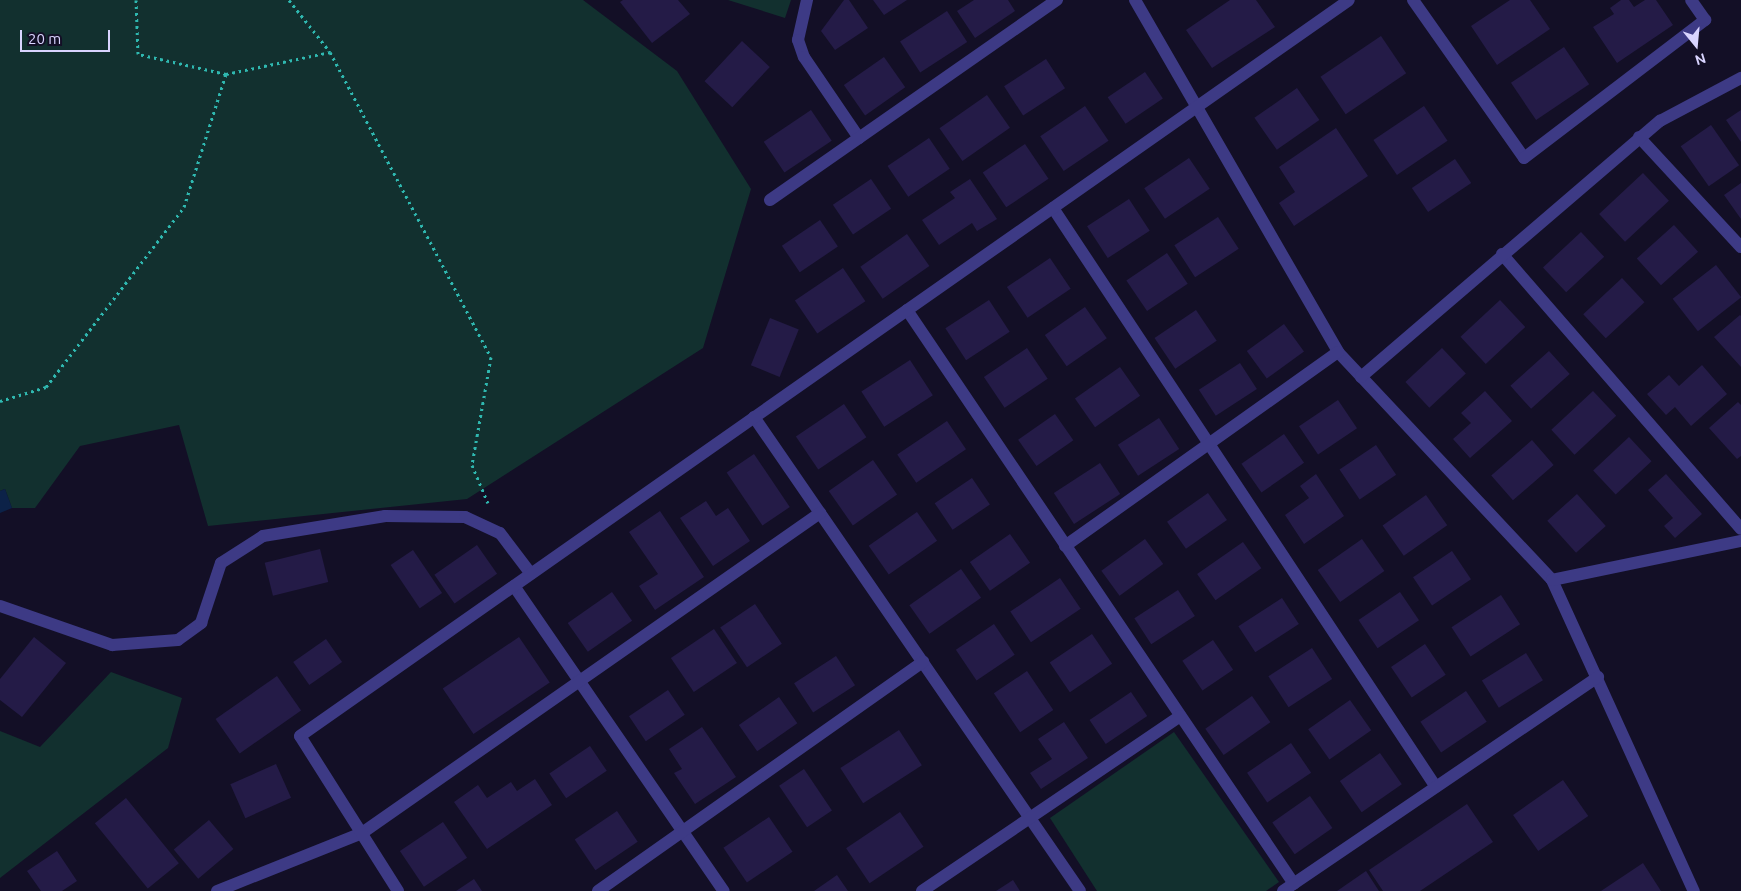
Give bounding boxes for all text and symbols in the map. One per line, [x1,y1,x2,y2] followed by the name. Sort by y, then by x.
[22,20,112,52] scale bar
[1671,20,1721,70] north arrow
[28,30,61,47] text: 20 m
[1693,50,1708,69] text: N

